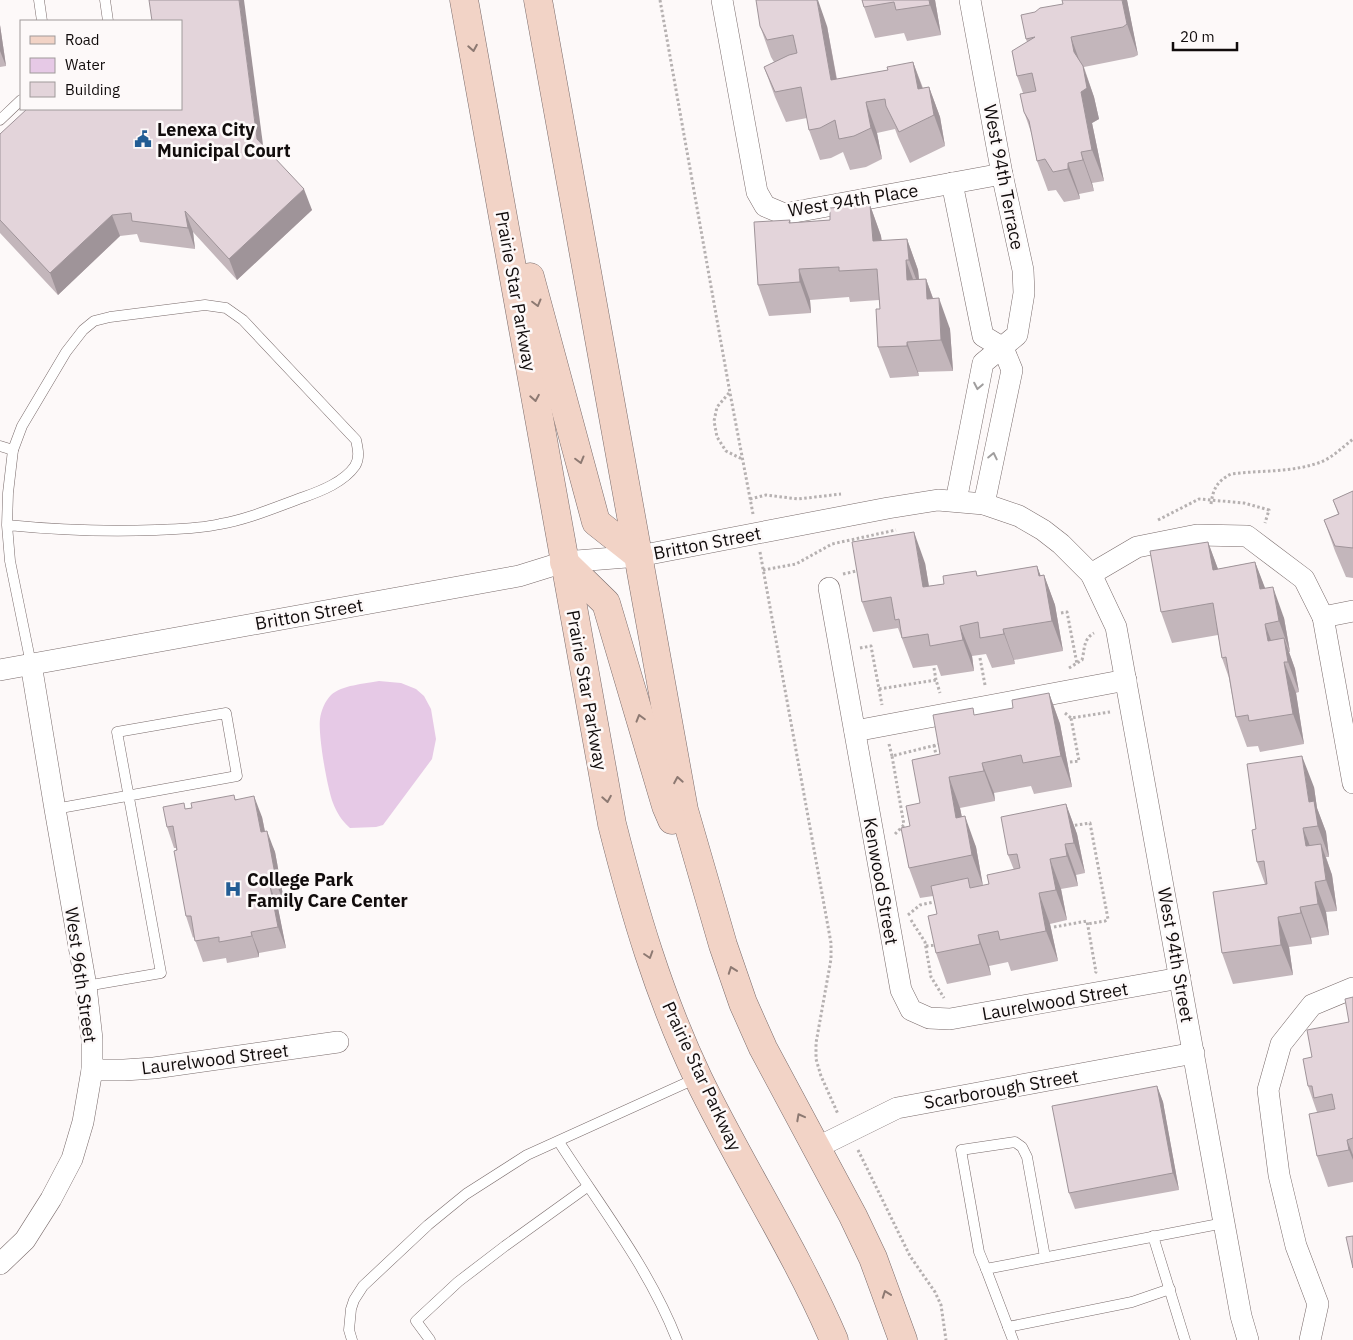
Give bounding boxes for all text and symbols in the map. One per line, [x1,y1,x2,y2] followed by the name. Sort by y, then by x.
[20,20,182,110] legend
[1173,20,1237,52] scale bar
[1180,27,1215,46] text: 20 m
[65,30,100,49] text: Road
[468,44,478,52] one-way arrow
[65,55,106,74] text: Water
[65,80,120,99] text: Building
[979,102,1029,252] street label: West 94th Terrace
[157,118,291,162] place label: Lenexa City Municipal Court
[133,129,153,149] public building icon: Lenexa City Municipal Court
[786,178,920,222] street label: West 94th Place
[491,209,541,373] street label: Prairie Star Parkway
[531,299,542,308] one-way arrow
[974,382,984,391] one-way arrow
[530,393,540,402] one-way arrow
[987,452,998,461] one-way arrow
[574,455,584,464] one-way arrow
[651,521,763,565] street label: Britton Street
[253,593,365,635] street label: Britton Street
[562,608,612,772] street label: Prairie Star Parkway
[635,714,645,723] one-way arrow
[674,776,684,784] one-way arrow
[602,794,612,803] one-way arrow
[858,816,904,946] street label: Kenwood Street
[247,868,408,912] place label: College Park Family Care Center
[223,879,243,899] hospital icon: College Park Family Care Center
[1153,886,1199,1024] street label: West 94th Street
[60,906,102,1044] street label: West 96th Street
[643,951,653,959] one-way arrow
[728,966,738,975] one-way arrow
[980,977,1130,1025] street label: Laurelwood Street
[657,998,747,1154] street label: Prairie Star Parkway
[140,1039,290,1079] street label: Laurelwood Street
[922,1064,1080,1114] street label: Scarborough Street
[796,1113,806,1122] one-way arrow
[882,1291,892,1299] one-way arrow

